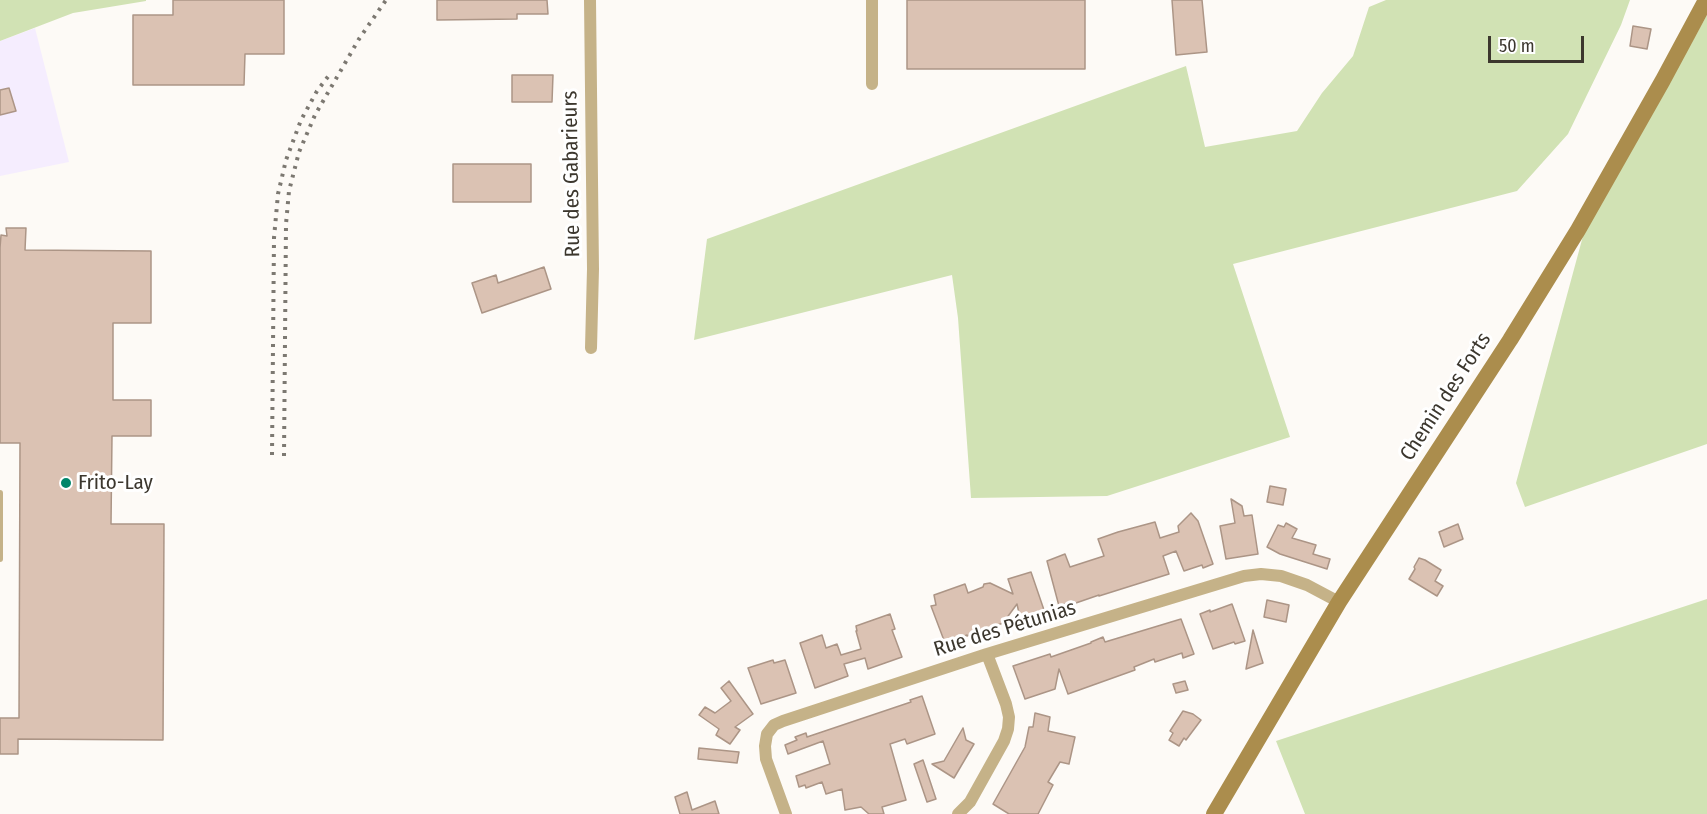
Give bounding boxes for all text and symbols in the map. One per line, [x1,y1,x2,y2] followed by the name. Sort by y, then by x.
[1491,24,1587,62] scale bar
[1499,35,1535,57] text: 50 m
[558,90,586,258] street label: Rue des Gabarieurs
[1395,328,1497,466] street label: Chemin des Forts
[78,470,153,496] place label: Frito-Lay
[59,476,73,490] marker: Frito-Lay
[931,595,1079,663] street label: Rue des Pétunias

